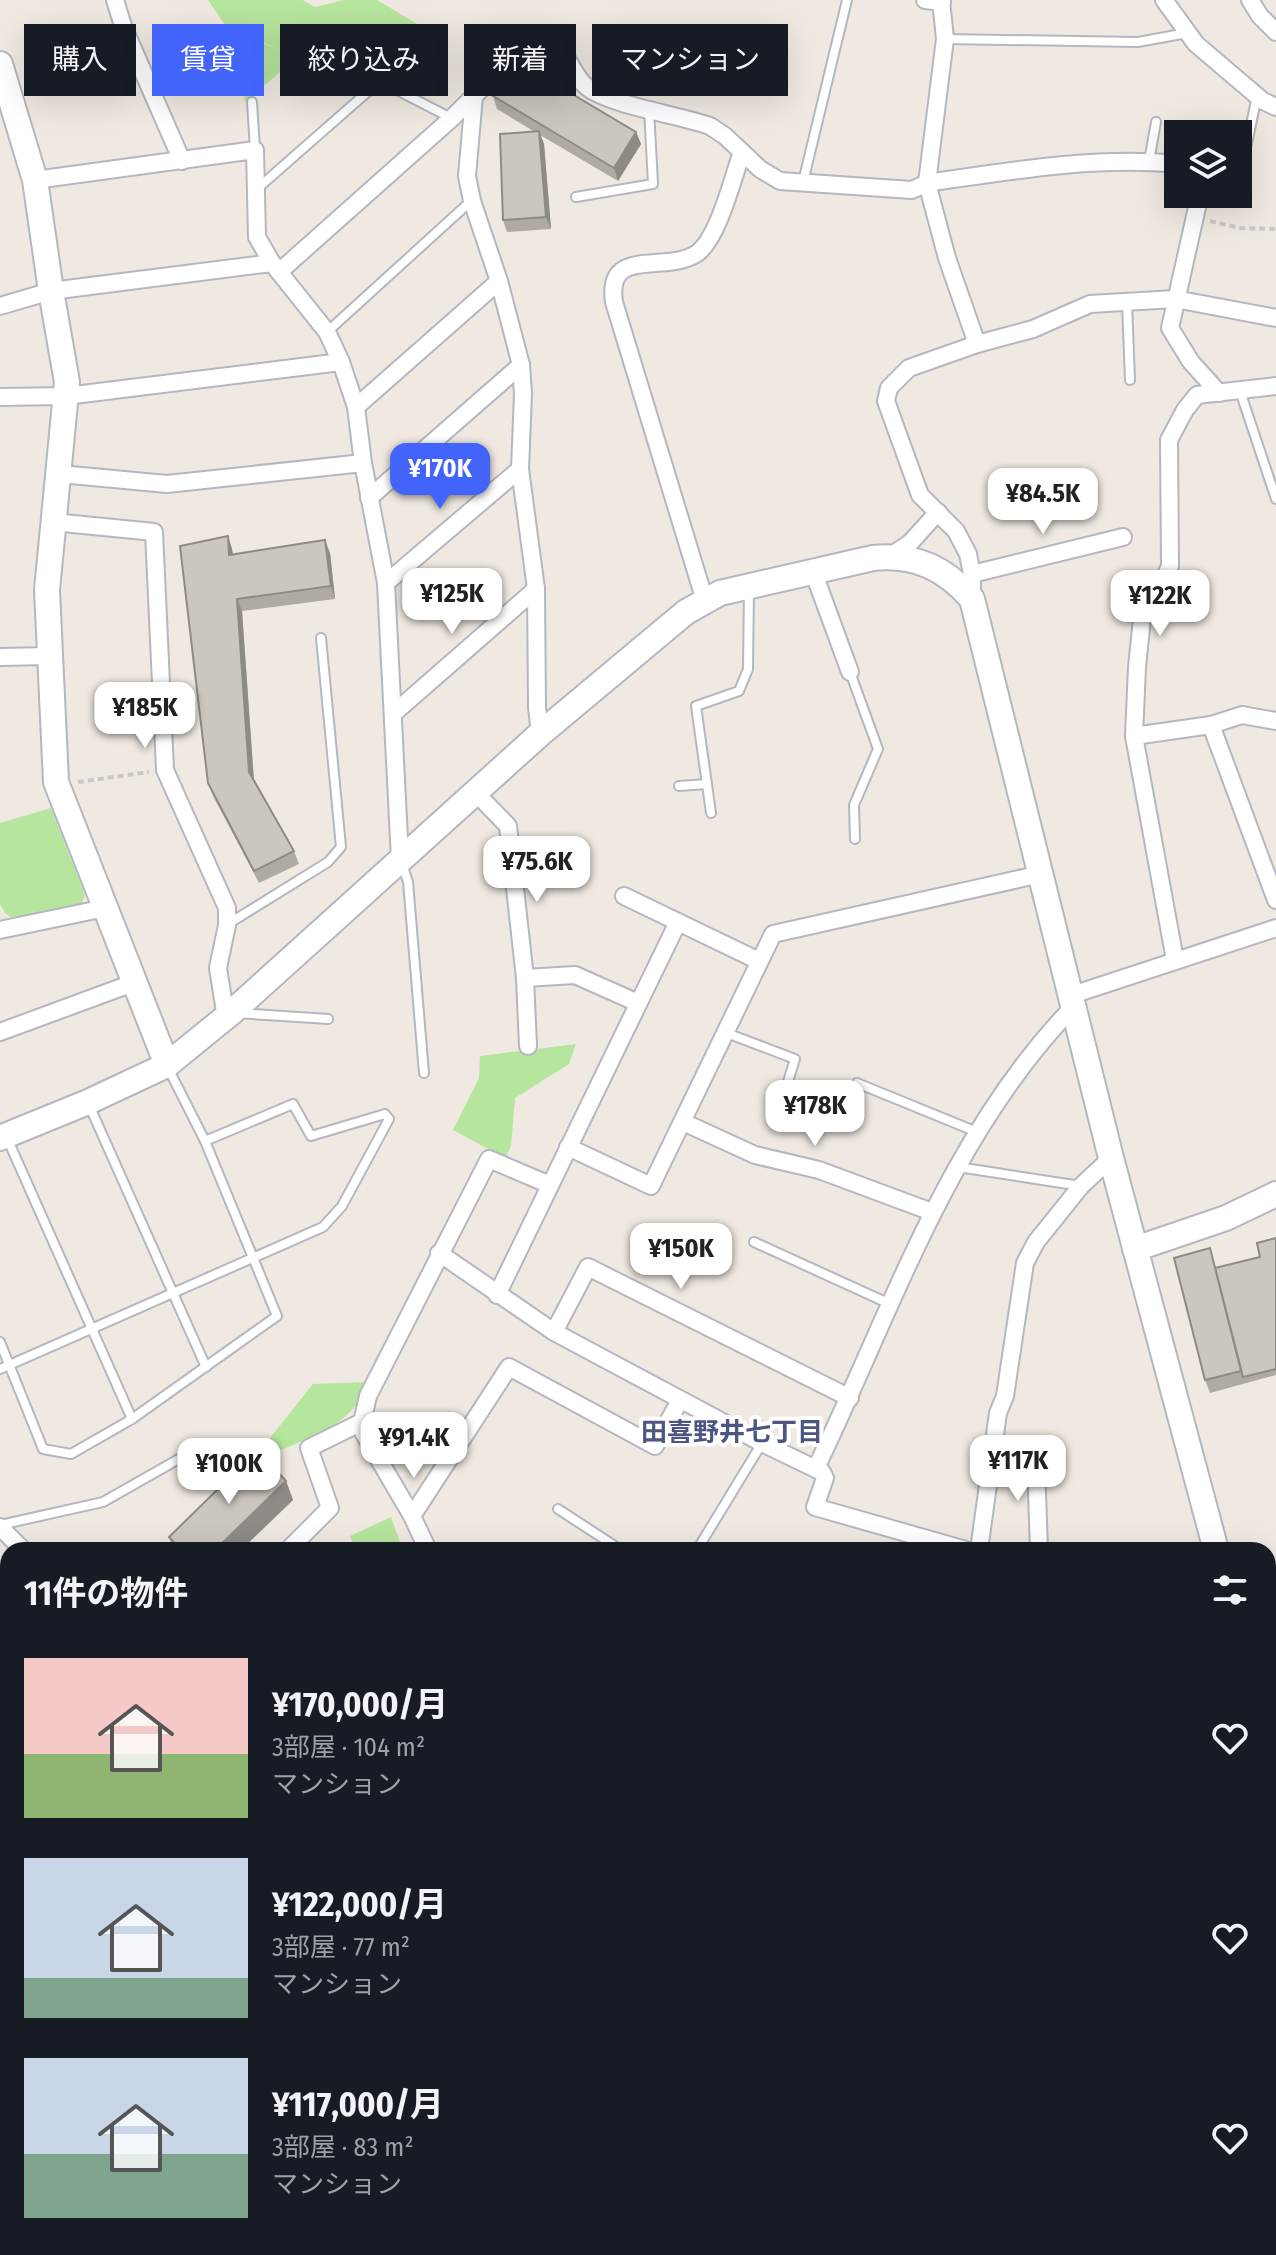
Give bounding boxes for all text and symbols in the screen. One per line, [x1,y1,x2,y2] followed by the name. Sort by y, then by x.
[24,24,136,96] chip: 購入
[152,24,264,96] chip: 賃貸
[280,24,448,96] chip: 絞り込み
[464,24,576,96] chip: 新着
[592,24,788,96] chip: マンション
[1164,120,1252,208] map controls
[1164,120,1252,208] button: layers
[384,443,496,511] pin: ¥170K
[408,453,472,484] text: ¥170K
[978,468,1108,536] pin: ¥84.5K
[1006,478,1080,509] text: ¥84.5K
[396,568,508,636] pin: ¥125K
[1104,570,1216,638] pin: ¥122K
[420,578,484,609] text: ¥125K
[1129,580,1191,611] text: ¥122K
[89,682,201,750] pin: ¥185K
[112,692,178,723] text: ¥185K
[472,836,602,904] pin: ¥75.6K
[501,846,573,877] text: ¥75.6K
[759,1080,871,1148] pin: ¥178K
[783,1090,847,1121] text: ¥178K
[625,1223,737,1291] pin: ¥150K
[648,1233,714,1264] text: ¥150K
[349,1412,479,1480] pin: ¥91.4K
[641,1417,823,1448] district label: 田喜野井七丁目
[379,1422,449,1453] text: ¥91.4K
[962,1435,1074,1503] pin: ¥117K
[173,1438,285,1506] pin: ¥100K
[988,1445,1048,1476] text: ¥117K
[195,1448,263,1479] text: ¥100K
[1208,1568,1252,1612] icon: filters
[24,1573,188,1614] text: 11件の物件
[272,1684,449,1725] text: ¥170,000/月
[88,1690,184,1786] icon: home
[1208,1716,1252,1760] icon: heart
[272,1732,425,1763] text: 3部屋 · 104 m²
[272,1769,402,1800] text: マンション
[272,1884,447,1925] text: ¥122,000/月
[88,1890,184,1986] icon: home
[1208,1916,1252,1960] icon: heart
[272,1932,410,1963] text: 3部屋 · 77 m²
[272,1969,402,2000] text: マンション
[272,2084,444,2125] text: ¥117,000/月
[88,2090,184,2186] icon: home
[1208,2116,1252,2160] icon: heart
[272,2132,414,2163] text: 3部屋 · 83 m²
[272,2169,402,2200] text: マンション

